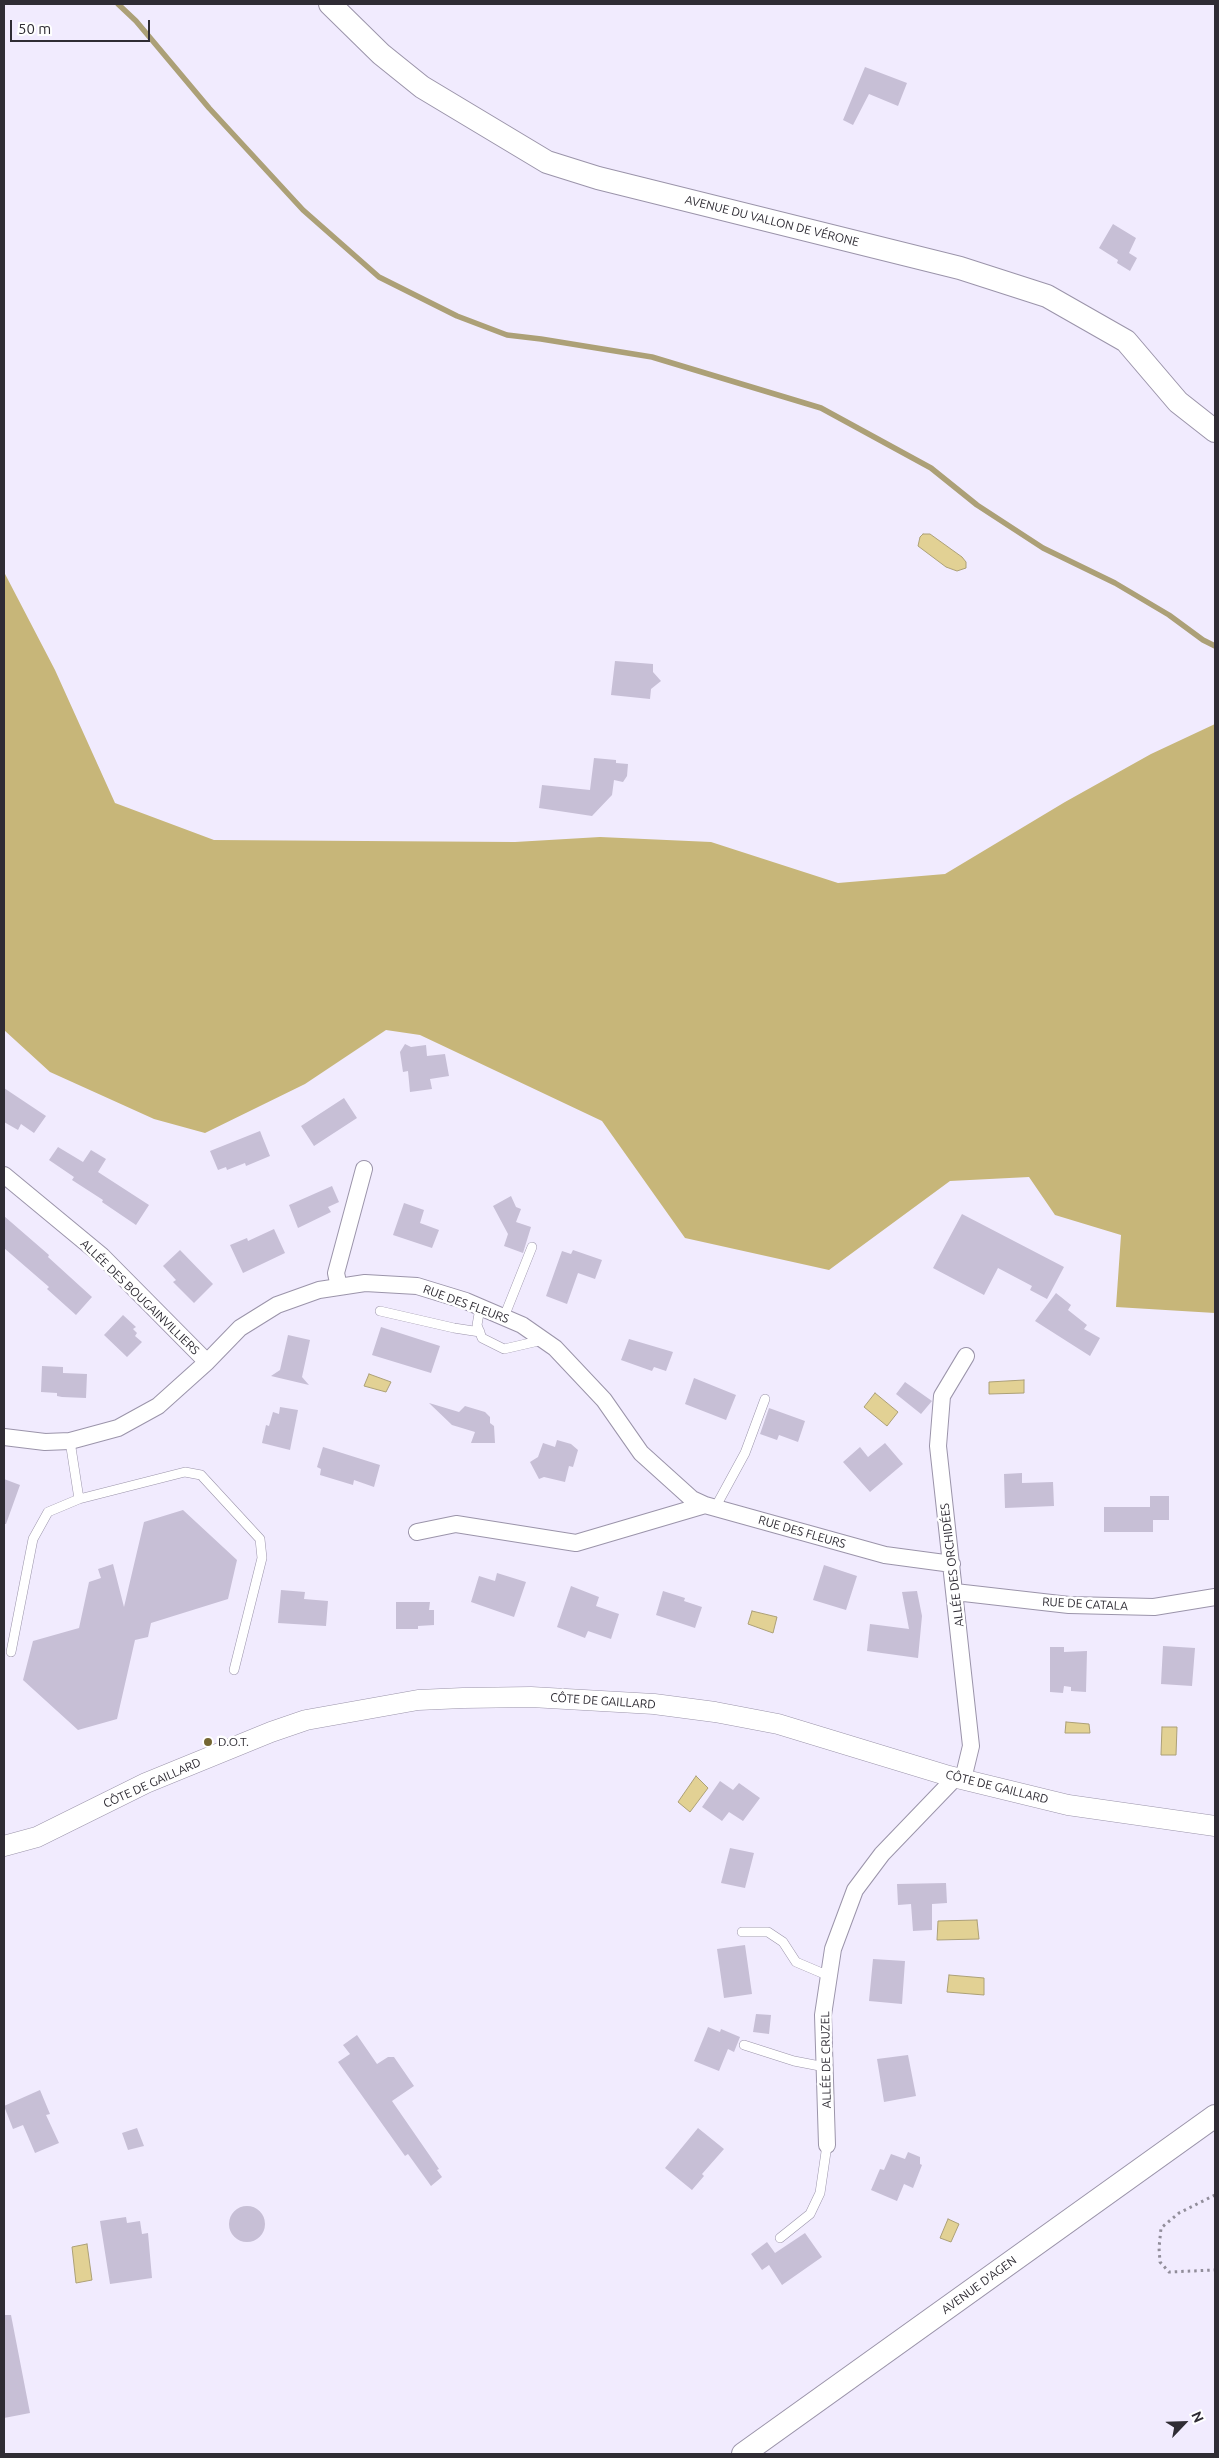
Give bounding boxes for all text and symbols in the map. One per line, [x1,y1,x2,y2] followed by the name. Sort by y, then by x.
[12,10,152,42] scale bar
[18,20,51,37] text: 50 m
[684,192,860,250] street label: AVENUE DU VALLON DE VÉRONE
[78,1236,202,1358] street label: ALLÉE DES BOUGAINVILLIERS
[421,1282,511,1326] street label: RUE DES FLEURS
[937,1502,967,1628] street label: ALLÉE DES ORCHIDÉES
[757,1513,847,1551] street label: RUE DES FLEURS
[1042,1595,1128,1613] street label: RUE DE CATALA
[550,1690,656,1712] street label: CÔTE DE GAILLARD
[218,1735,249,1749] place label: D.O.T.
[202,1736,214,1748] marker: D.O.T.
[101,1755,203,1811] street label: CÔTE DE GAILLARD
[944,1767,1050,1807] street label: CÔTE DE GAILLARD
[818,2011,834,2109] street label: ALLÉE DE CRUZEL
[939,2253,1019,2317] street label: AVENUE D'AGEN
[1159,2398,1209,2448] north arrow
[1188,2409,1207,2425] text: N

